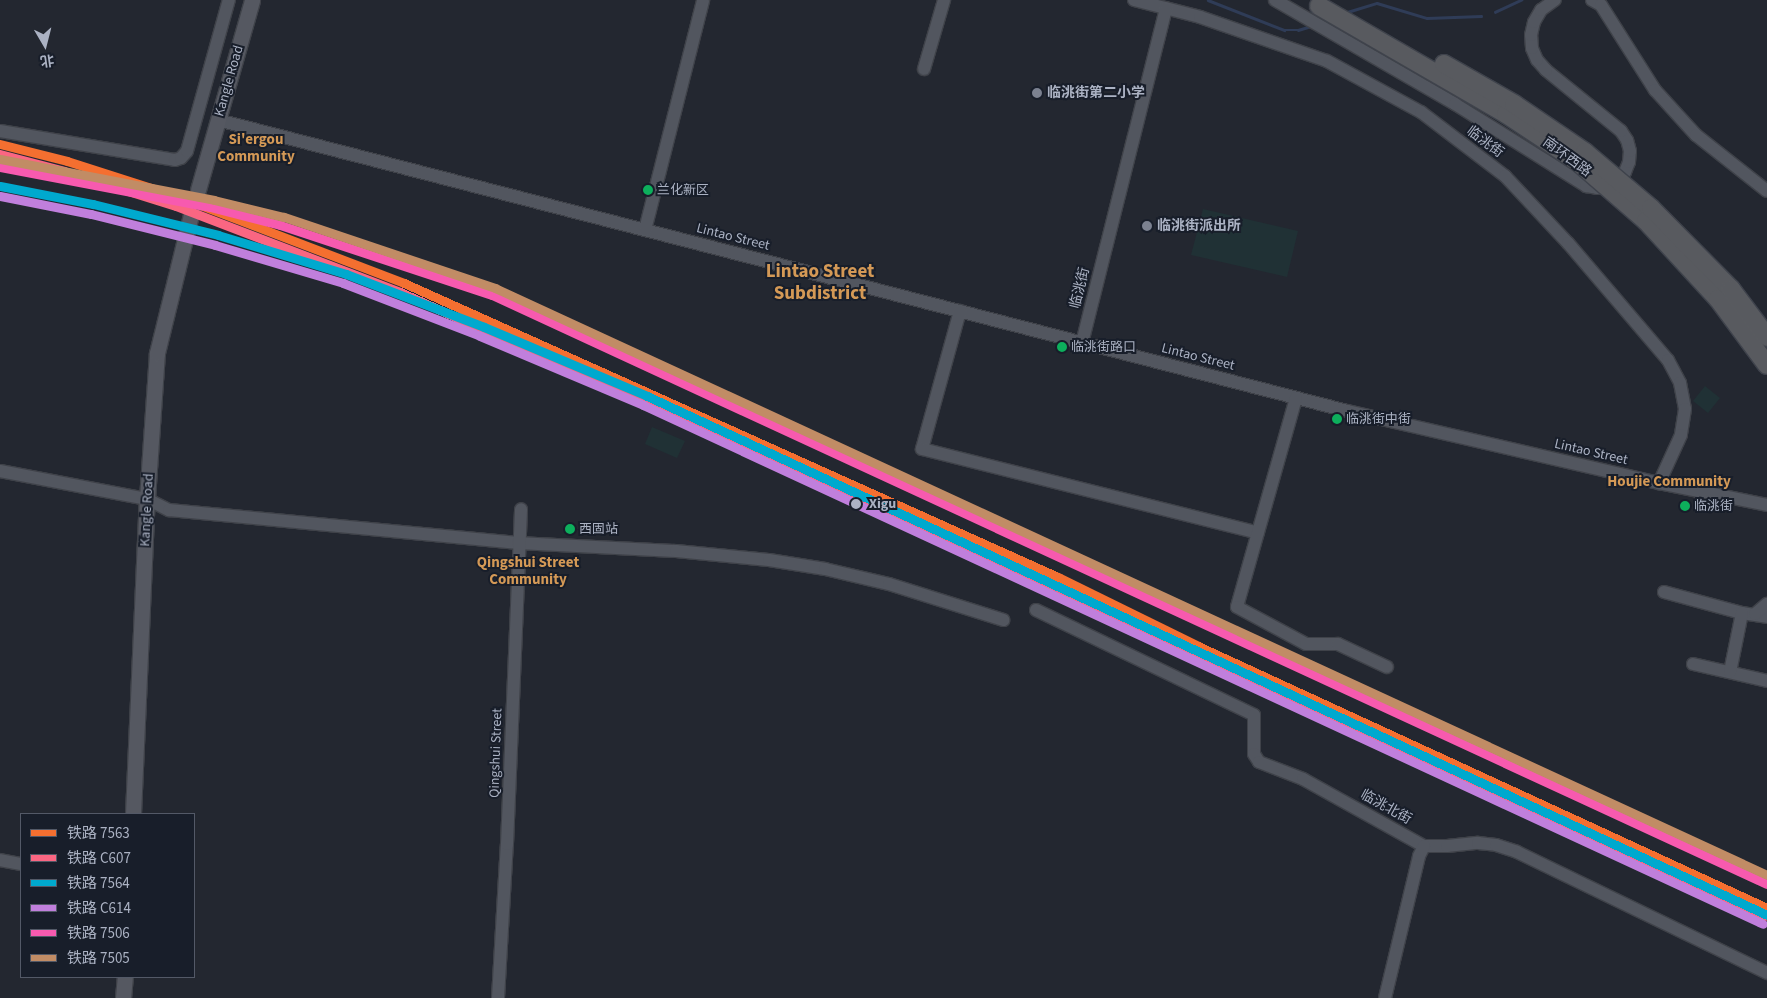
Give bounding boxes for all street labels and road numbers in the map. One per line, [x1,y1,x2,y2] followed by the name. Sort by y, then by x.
[211,43,247,119] street label: Kangle Road
[1463,123,1507,161] street label: 临洮街
[1539,134,1595,180] street label: 南环西路
[695,220,771,254] street label: Lintao Street
[1067,266,1093,310] street label: 临洮街
[1160,340,1236,374] street label: Lintao Street
[1553,435,1629,469] street label: Lintao Street
[137,473,157,547] street label: Kangle Road
[486,708,506,798] street label: Qingshui Street
[1357,786,1415,828] street label: 临洮北街

